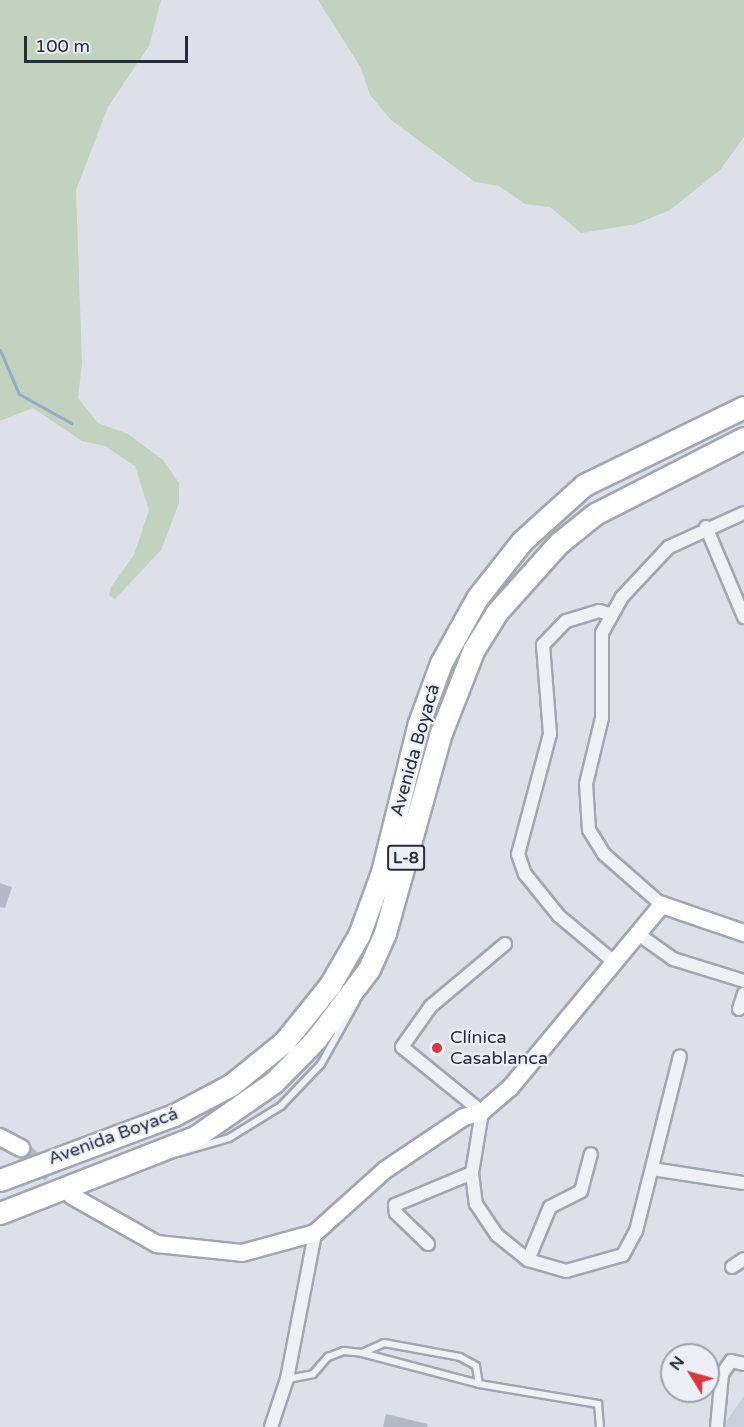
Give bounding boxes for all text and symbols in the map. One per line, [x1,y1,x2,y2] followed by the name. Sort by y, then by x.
[27,24,190,62] scale bar
[35,35,90,57] text: 100 m
[386,681,444,819] street label: Avenida Boyacá
[386,845,426,871] road number: L-8
[450,1027,548,1070] place label: Clínica Casablanca
[428,1039,446,1057] marker: Clínica Casablanca
[45,1102,181,1170] street label: Avenida Boyacá
[660,1343,720,1403] north arrow
[665,1352,689,1375] text: N

